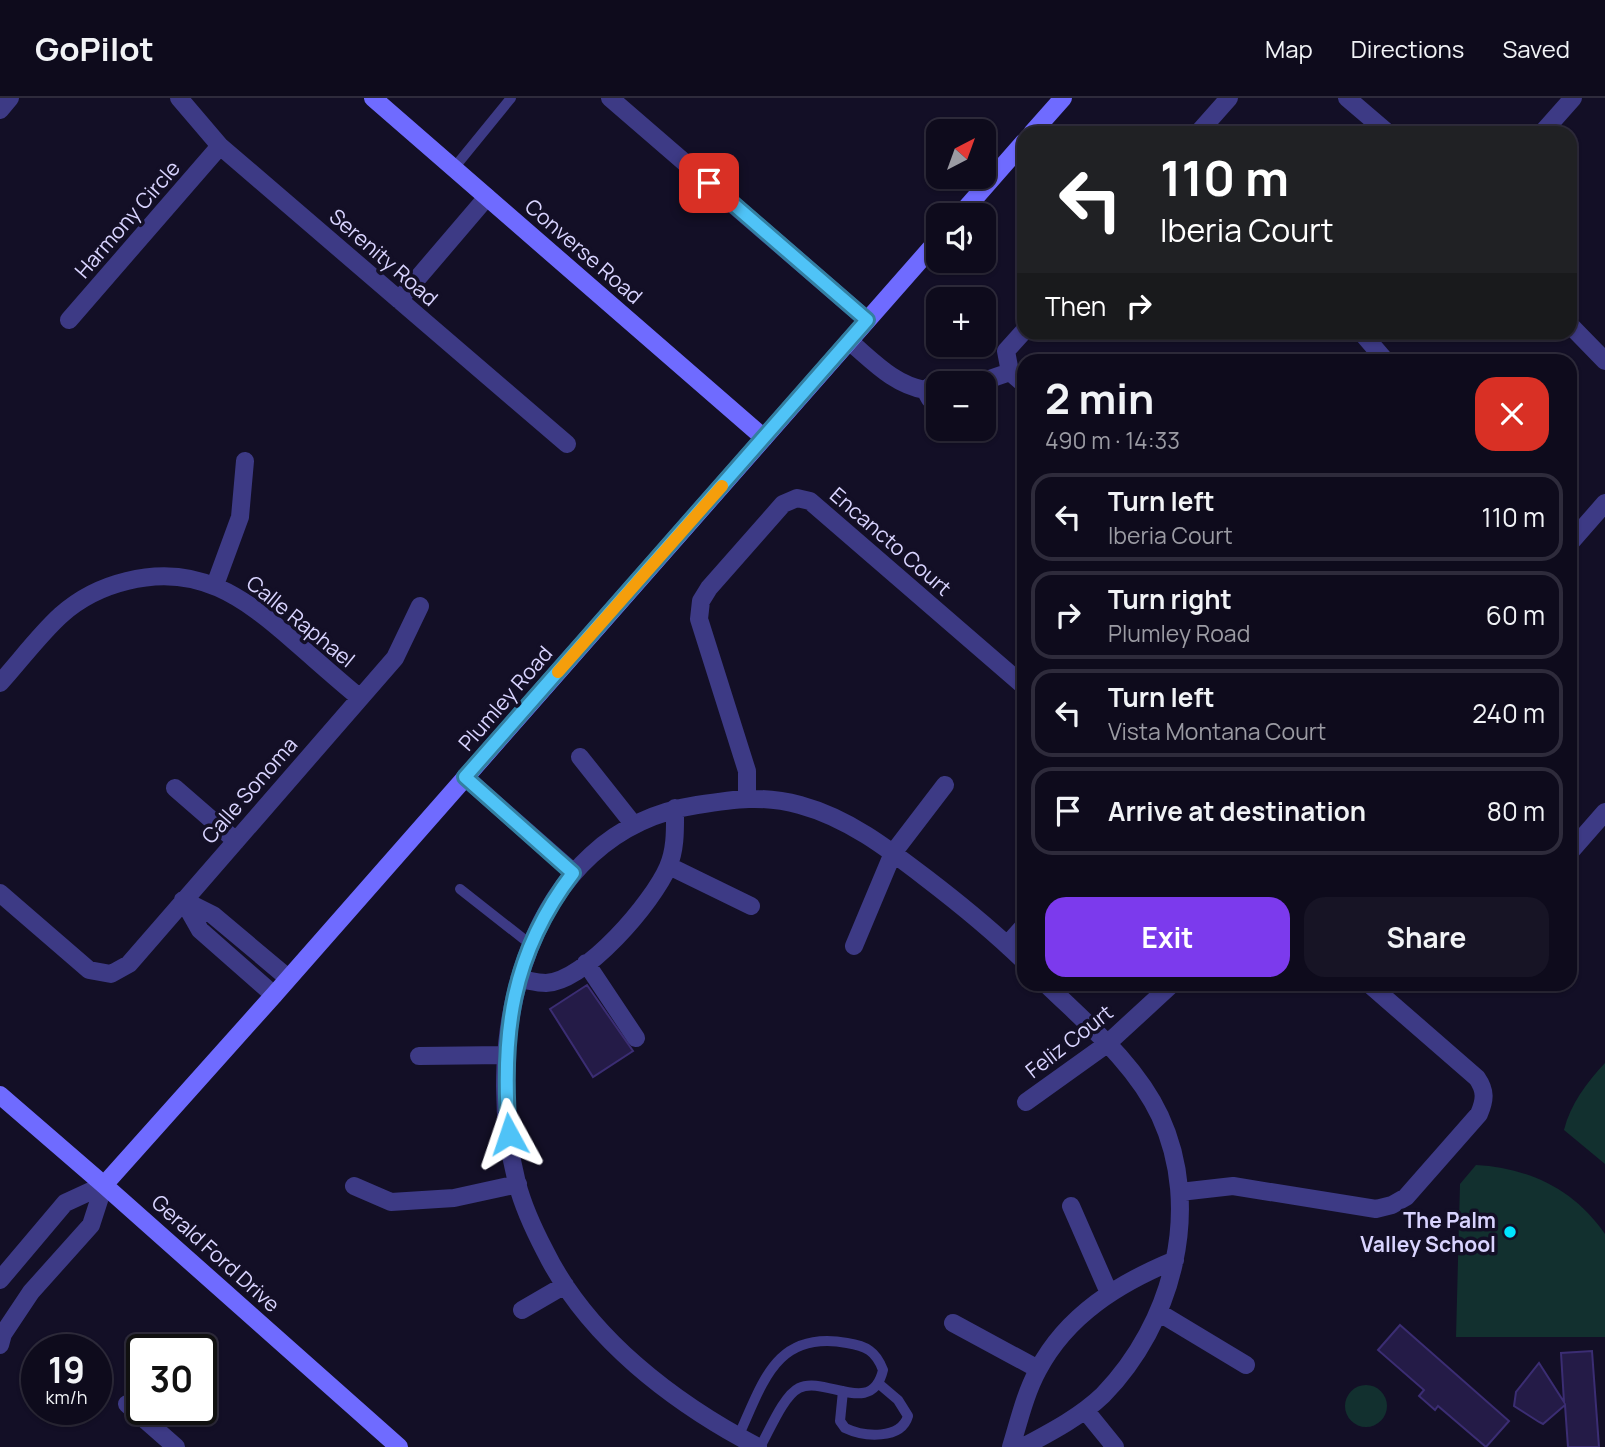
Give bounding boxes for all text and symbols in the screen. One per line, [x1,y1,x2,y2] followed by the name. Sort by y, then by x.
[35,26,154,71] text: GoPilot
[1265,32,1313,65] text: Map
[1351,32,1464,65] text: Directions
[1502,32,1570,65] text: Saved
[926,119,996,189] north arrow
[926,119,996,441] map controls
[1160,144,1289,211] text: 110 m
[679,153,739,213] pin
[68,154,186,284] street label: Harmony Circle
[1045,154,1136,245] icon: left
[690,164,728,202] icon: arrive
[519,192,649,310] street label: Converse Road
[324,202,444,312] street label: Serenity Road
[926,203,996,273] button: sound
[1160,208,1334,252] text: Iberia Court
[926,287,996,357] button: +
[1120,287,1158,325] icon: right
[1045,288,1106,324] text: Then
[1045,369,1154,427] text: 2 min
[926,371,996,441] button: −
[1475,377,1549,451] button: close
[1045,424,1180,456] text: 490 m · 14:33
[824,481,958,601] street label: Encancto Court
[1108,483,1215,519] text: Turn left
[1049,498,1087,536] icon: left
[1482,499,1545,535] text: 110 m
[1108,519,1233,551] text: Iberia Court
[241,569,361,673] street label: Calle Raphael
[1108,581,1232,617] text: Turn right
[1049,596,1087,634] icon: right
[1486,597,1545,633] text: 60 m
[1108,617,1250,649] text: Plumley Road
[452,640,558,756] street label: Plumley Road
[1108,679,1215,715] text: Turn left
[1049,694,1087,732] icon: left
[1472,695,1545,731] text: 240 m
[1108,715,1326,747] text: Vista Montana Court
[195,731,303,849] street label: Calle Sonoma
[1049,792,1087,830] icon: arrive
[1108,793,1366,829] text: Arrive at destination
[1487,793,1545,829] text: 80 m
[1045,897,1290,977] button: Exit
[1304,897,1549,977] button: Share
[1020,998,1118,1084] street label: Feliz Court
[472,1097,546,1171] position arrow
[146,1188,286,1318] street label: Gerald Ford Drive
[1360,1206,1496,1258] place label: The Palm Valley School
[1502,1224,1518,1240] marker: The Palm Valley School
[126,1334,217,1425] speed limit sign: 30
[48,1346,85,1394] text: 19
[46,1385,87,1409] text: km/h

